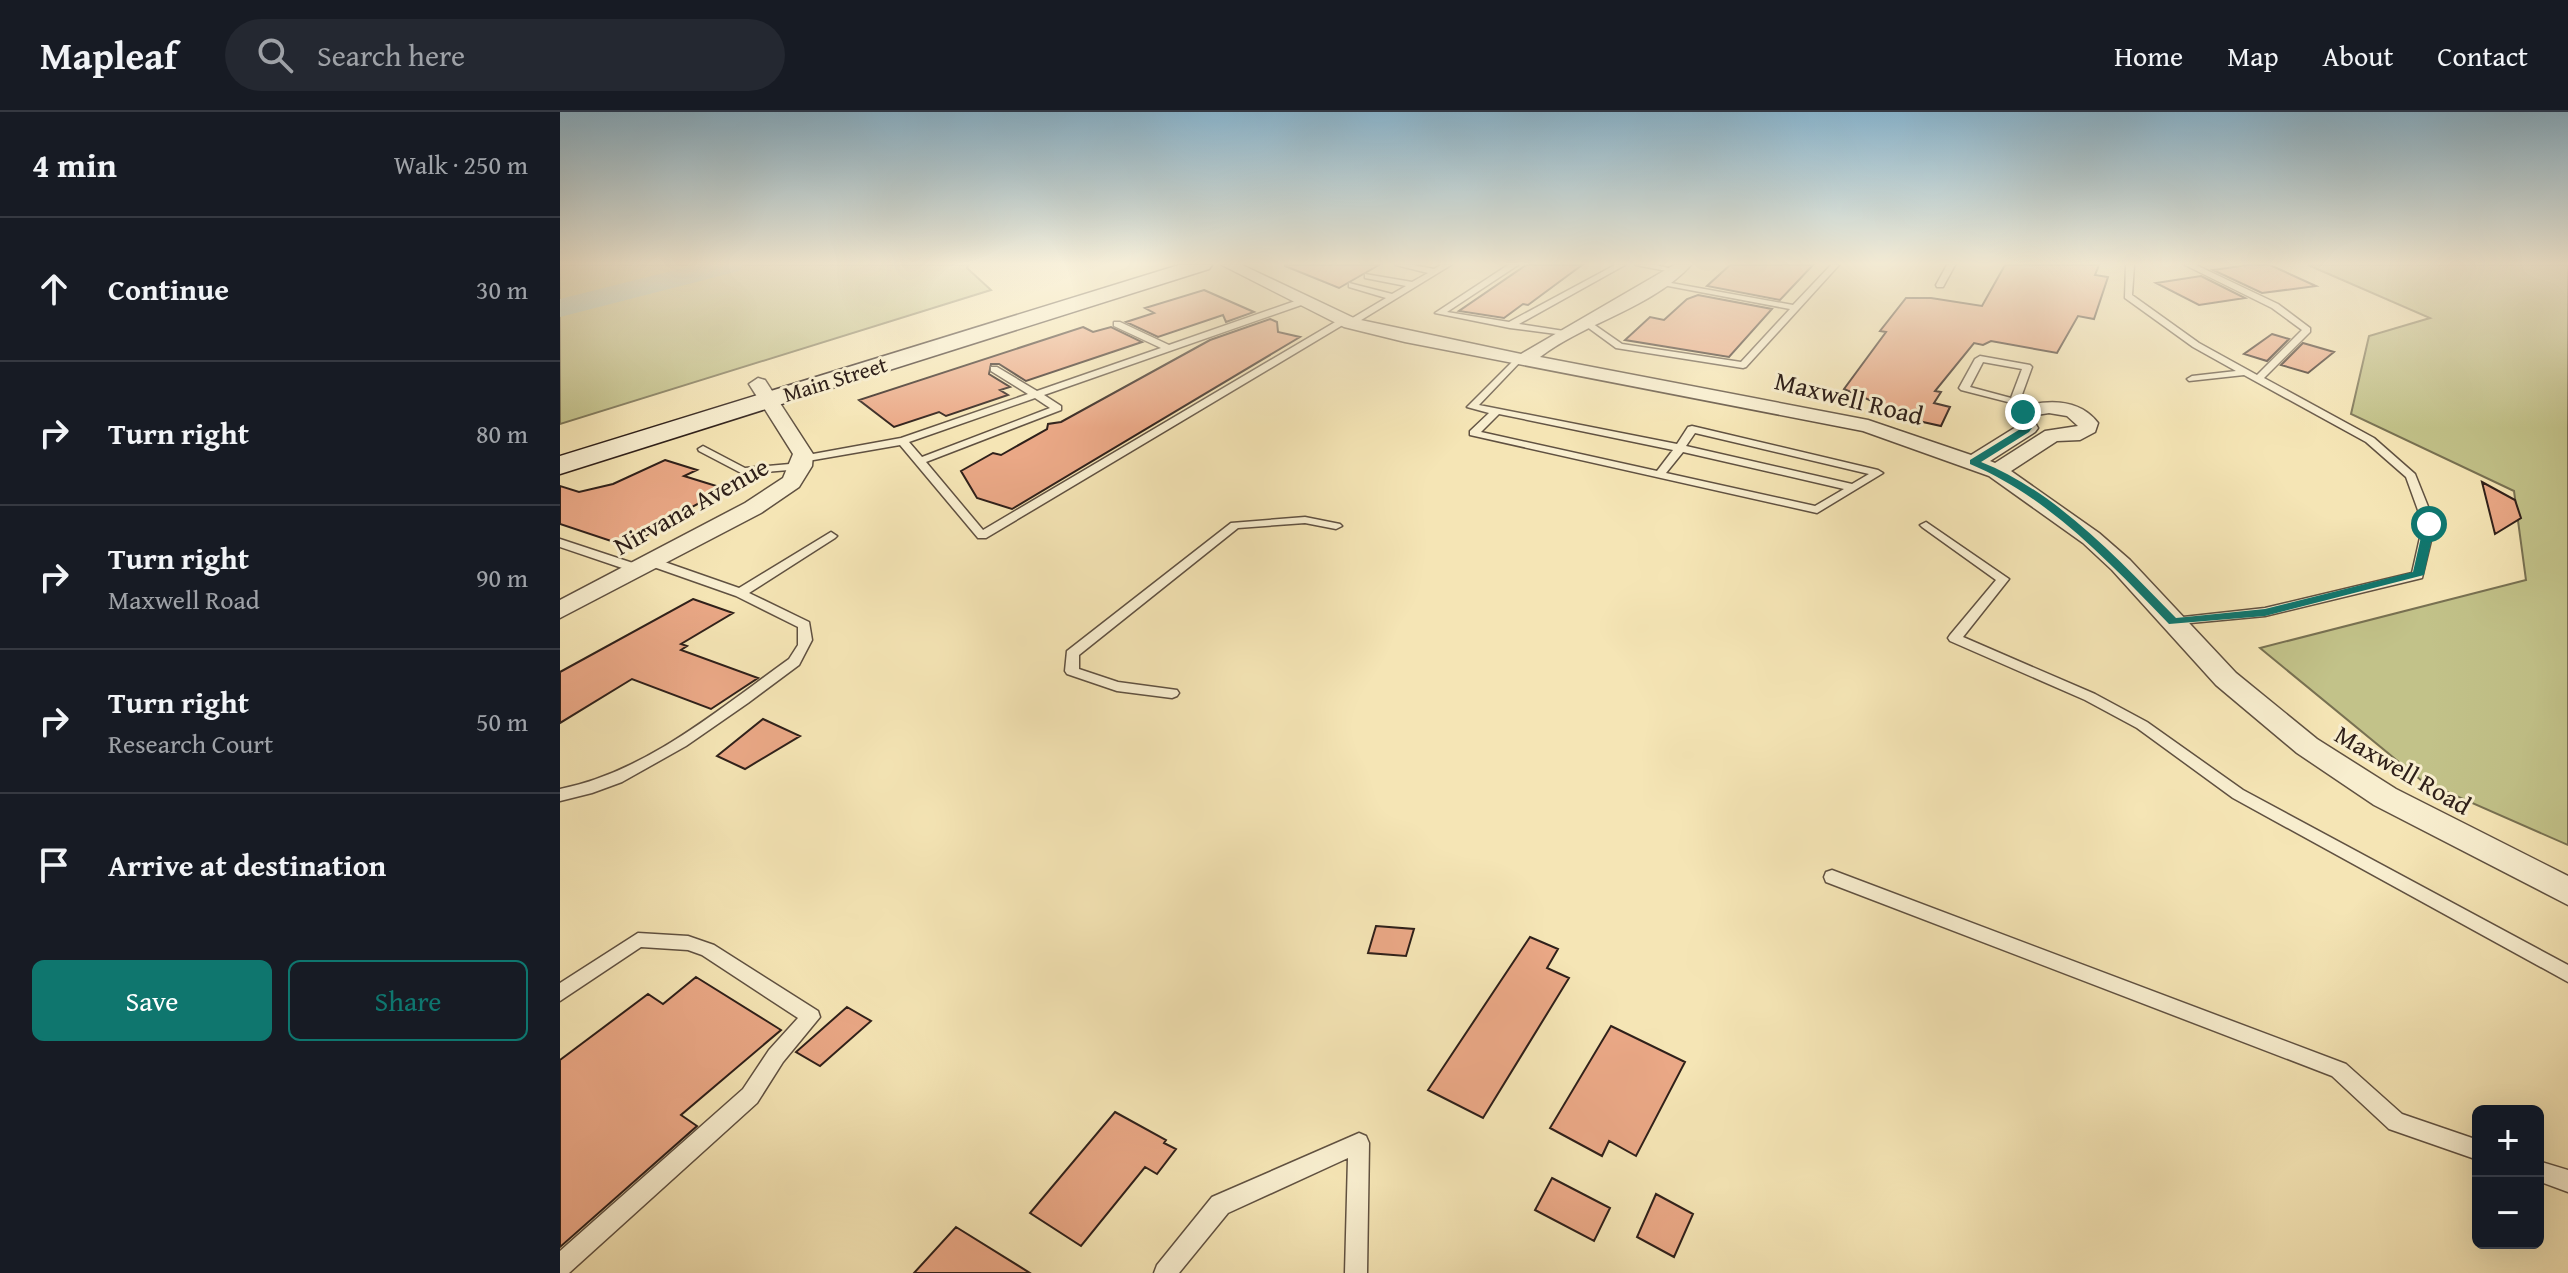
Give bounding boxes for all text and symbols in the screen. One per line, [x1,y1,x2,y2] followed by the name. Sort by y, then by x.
[225,19,785,91] search box
[40,27,177,83] text: Mapleaf
[253,33,297,77] icon: search
[317,33,465,77] text: Search here
[2114,35,2183,76] text: Home
[2227,35,2279,76] text: Map
[2323,35,2393,76] text: About
[2437,35,2528,76] text: Contact
[32,140,117,189] text: 4 min
[394,145,528,184] text: Walk · 250 m
[32,267,76,311] icon: ahead
[108,267,229,311] text: Continue
[476,270,528,309] text: 30 m
[779,348,891,410] street label: Main Street
[1771,360,1928,435] street label: Maxwell Road
[2005,394,2041,430] route end
[32,411,76,455] icon: right
[108,411,249,455] text: Turn right
[476,414,528,453] text: 80 m
[606,447,776,564] street label: Nirvana Avenue
[2411,506,2447,542] route start
[108,536,249,580] text: Turn right
[32,555,76,599] icon: right
[476,558,528,597] text: 90 m
[108,580,260,619] text: Maxwell Road
[108,680,249,724] text: Turn right
[32,699,76,743] icon: right
[476,702,528,741] text: 50 m
[2328,715,2479,824] street label: Maxwell Road
[108,724,273,763] text: Research Court
[32,843,76,887] icon: arrive
[108,843,386,887] text: Arrive at destination
[32,960,272,1041] button: Save
[288,960,528,1041] button: Share
[2472,1105,2544,1249] map controls
[2472,1105,2544,1177] button: +
[2472,1177,2544,1249] button: −

